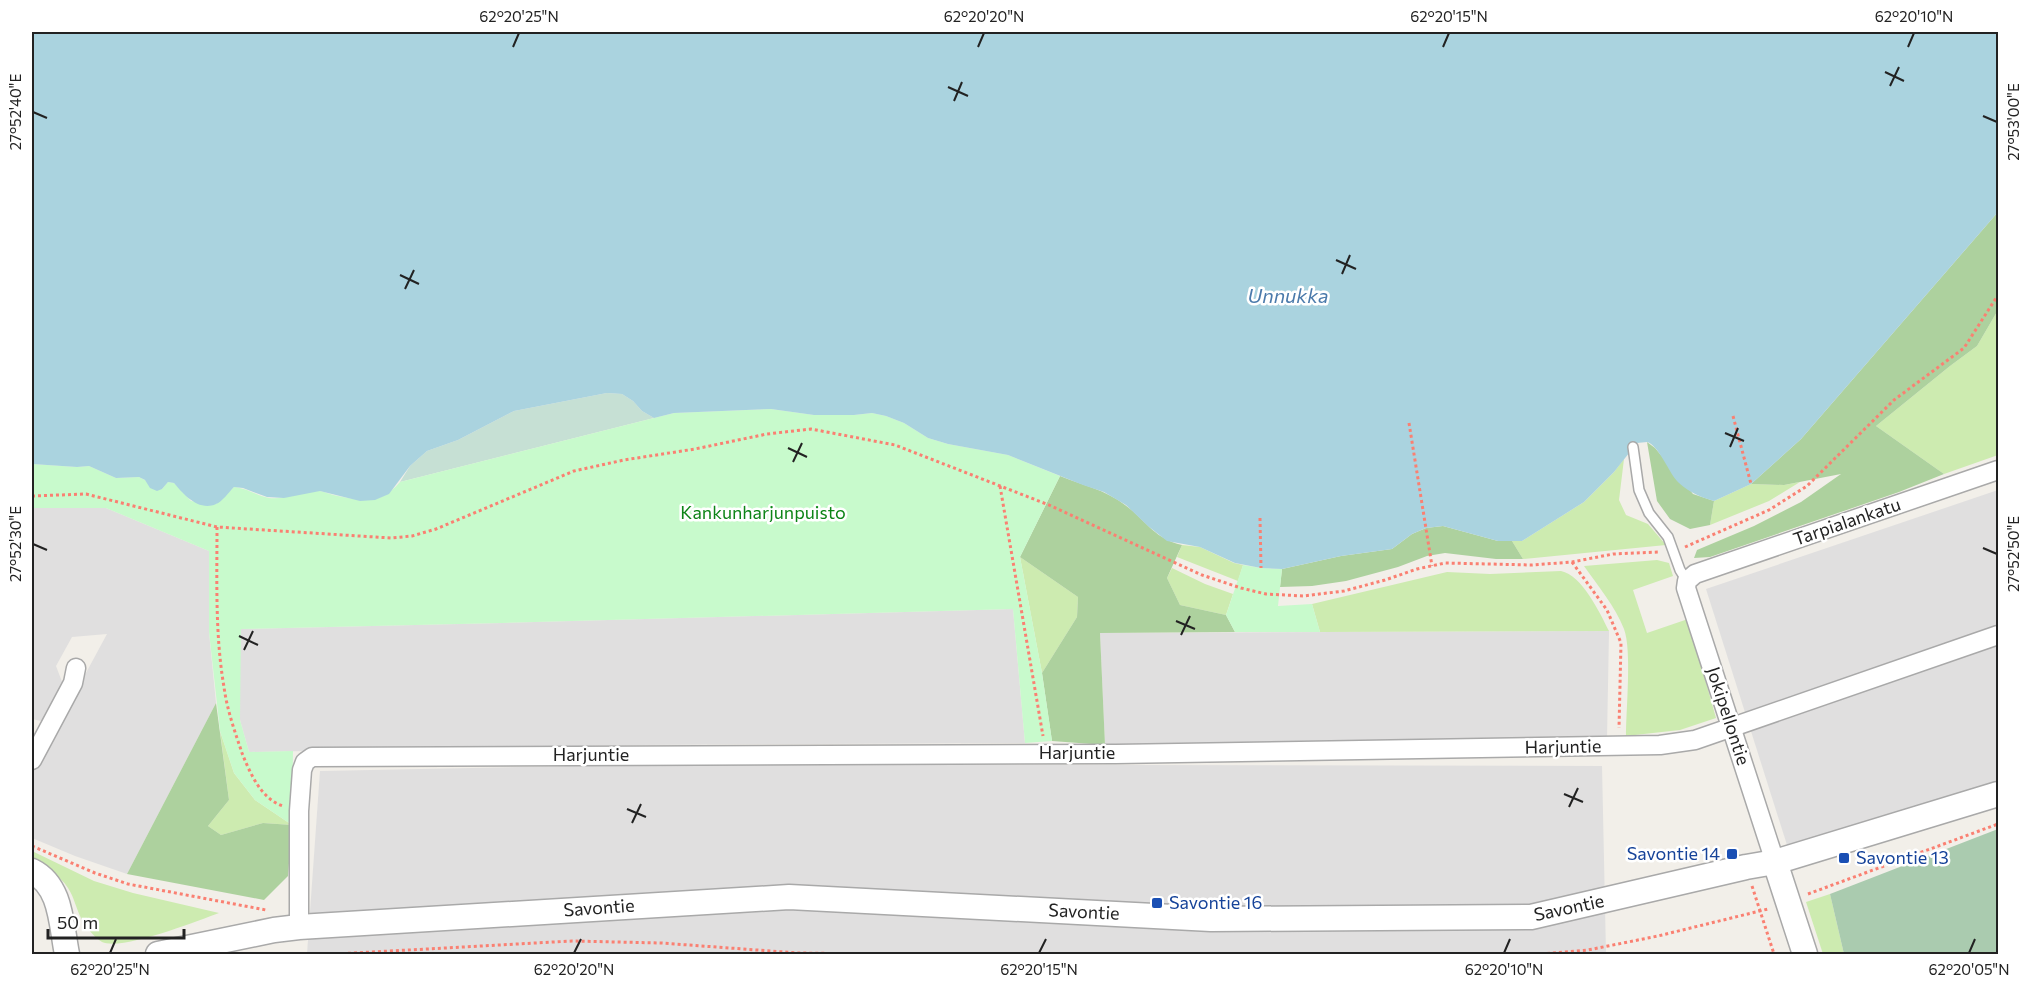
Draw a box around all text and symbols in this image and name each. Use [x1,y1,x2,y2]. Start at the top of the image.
text: 62°20'25"N [479,7,559,25]
text: 62°20'20"N [944,7,1024,25]
text: 62°20'15"N [1410,7,1488,25]
text: 62°20'10"N [1875,7,1953,25]
text: 27°52'40"E [6,74,24,150]
text: 27°53'00"E [2004,83,2022,161]
water label: Unnukka [1248,283,1328,307]
street label: Tarpialankatu [1790,492,1903,550]
park label: Kankunharjunpuisto [680,501,846,523]
text: 27°52'30"E [6,506,24,582]
text: 27°52'50"E [2004,516,2022,592]
street label: Jokipellontie [1703,664,1755,768]
street label: Harjuntie [1525,734,1601,758]
street label: Harjuntie [1039,741,1115,763]
street label: Harjuntie [553,743,629,765]
place label: Savontie 14 [1627,842,1720,864]
place label: Savontie 13 [1856,846,1949,868]
marker: Savontie 14 [1725,847,1739,861]
marker: Savontie 13 [1837,851,1851,865]
street label: Savontie [1532,889,1606,925]
place label: Savontie 16 [1169,891,1262,913]
street label: Savontie [563,894,635,920]
marker: Savontie 16 [1150,896,1164,910]
street label: Savontie [1048,898,1120,924]
scale bar [48,902,184,940]
text: 50 m [57,911,98,933]
text: 62°20'25"N [70,960,150,978]
text: 62°20'20"N [534,960,614,978]
text: 62°20'15"N [1000,960,1078,978]
text: 62°20'10"N [1465,960,1543,978]
text: 62°20'05"N [1929,960,2009,978]

